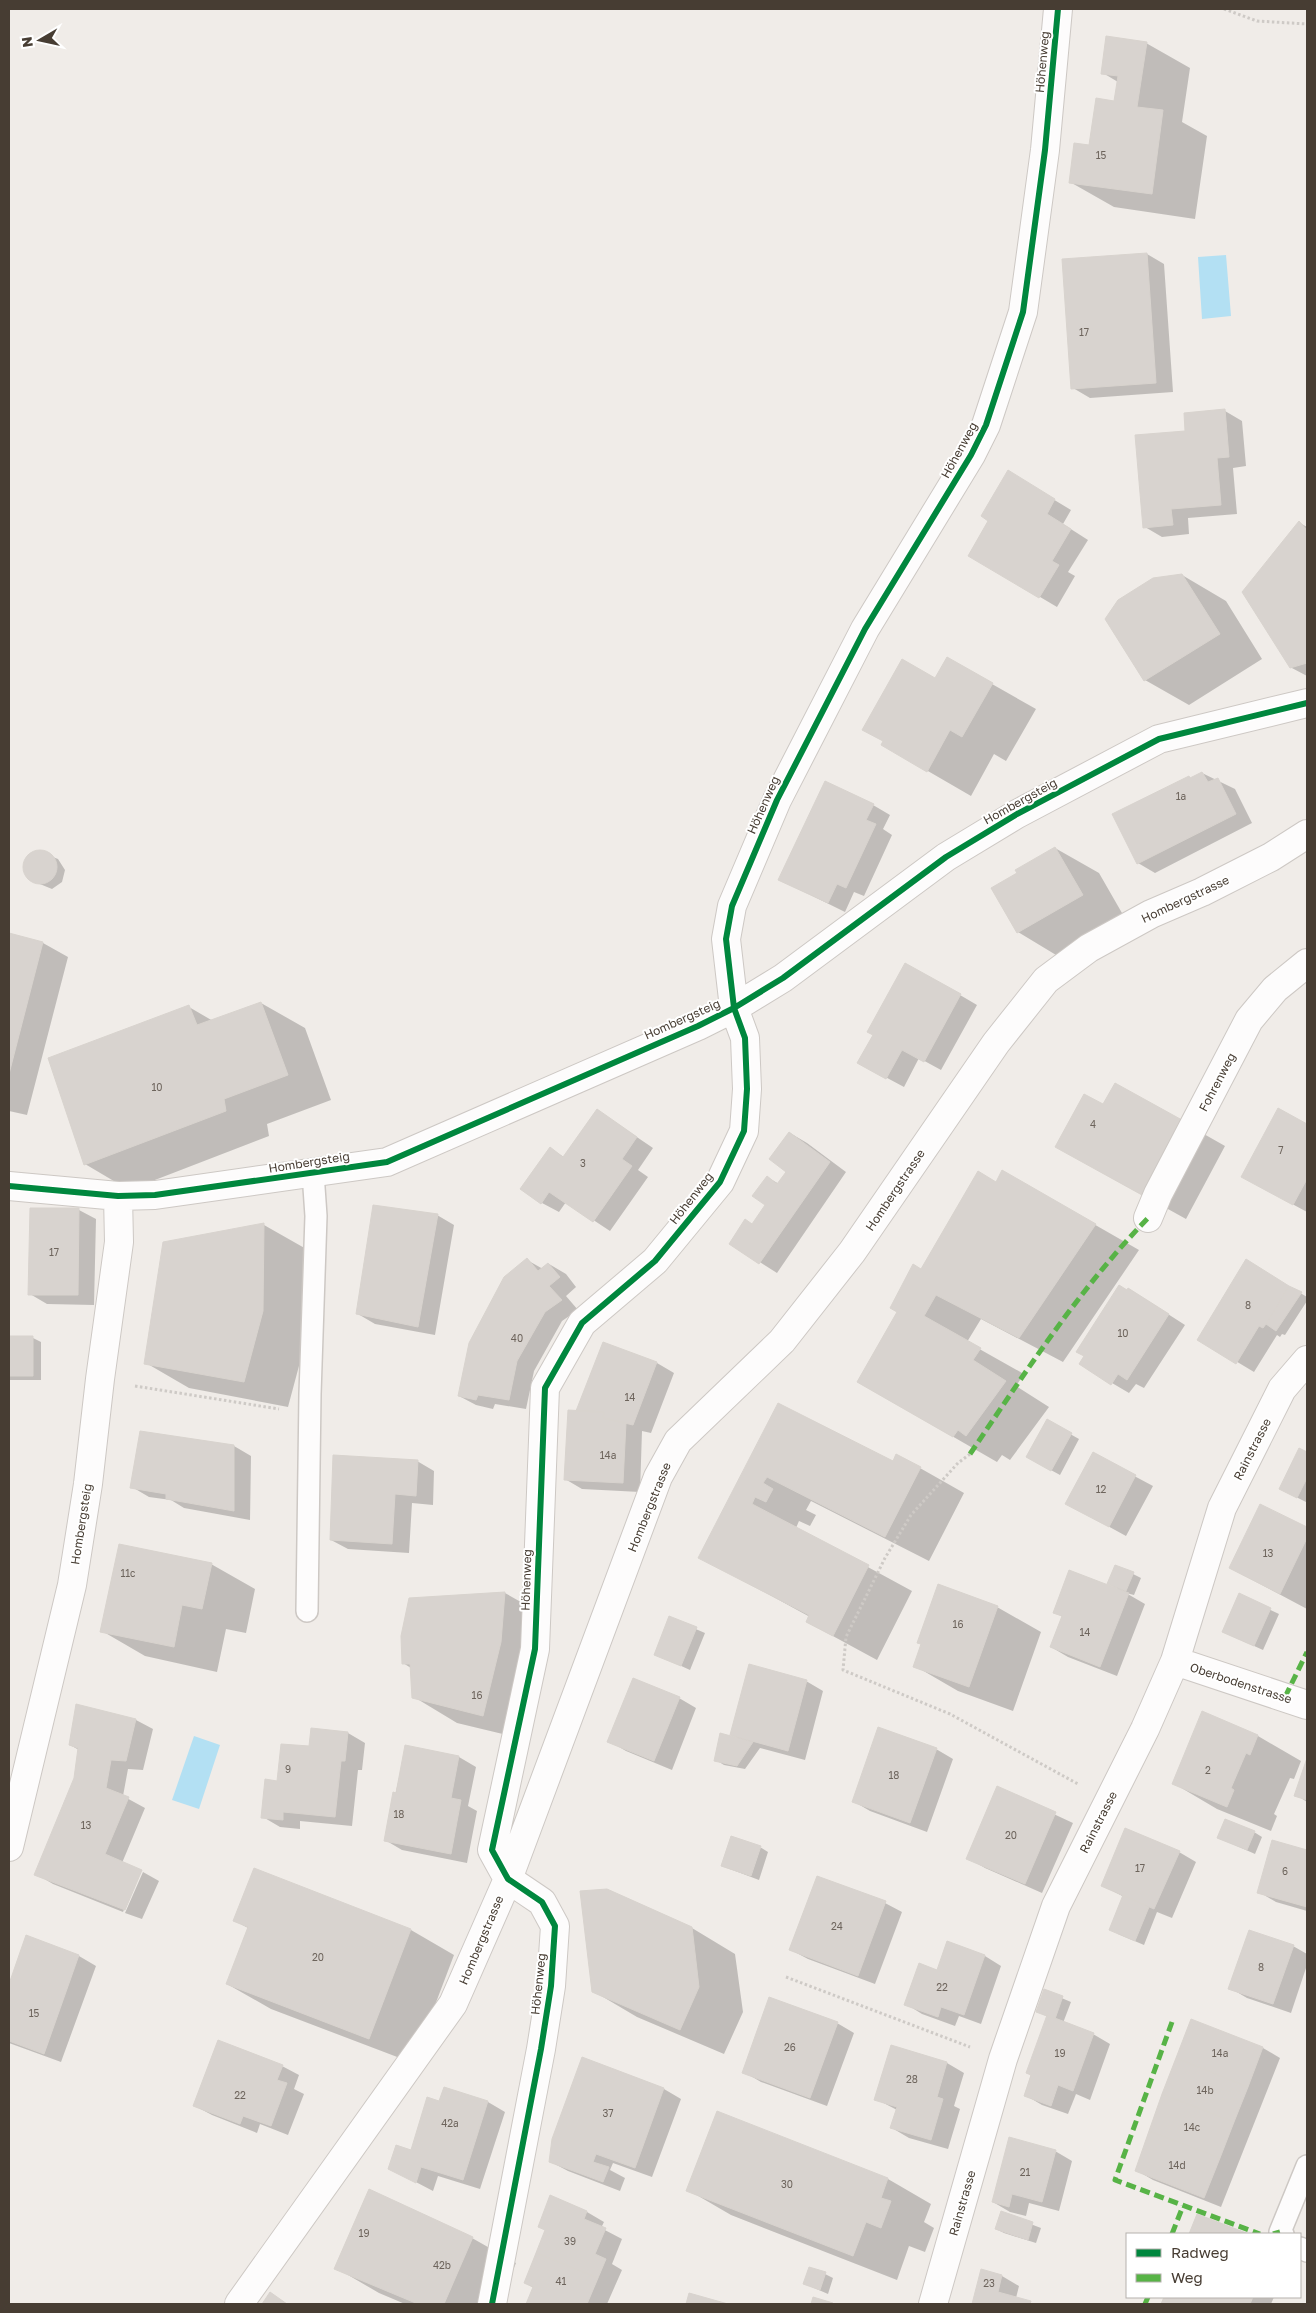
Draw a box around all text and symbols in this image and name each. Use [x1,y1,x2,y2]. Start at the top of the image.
north arrow [15,15,65,65]
street label: Höhenweg [1032,31,1052,93]
text: N [17,36,36,49]
house number: 15 [1096,149,1107,161]
house number: 17 [1079,326,1089,338]
street label: Höhenweg [937,419,981,481]
street label: Höhenweg [744,774,782,836]
street label: Hombergsteig [981,775,1059,827]
house number: 1a [1176,790,1186,802]
street label: Hombergstrasse [1139,872,1231,926]
street label: Hombergsteig [642,995,722,1043]
street label: Fohrenweg [1195,1050,1239,1114]
house number: 10 [151,1081,163,1093]
house number: 4 [1090,1118,1096,1130]
house number: 7 [1278,1144,1284,1156]
street label: Hombergstrasse [862,1146,928,1234]
street label: Hombergsteig [267,1148,351,1176]
house number: 3 [580,1157,586,1169]
street label: Höhenweg [666,1169,716,1227]
house number: 17 [49,1246,59,1258]
house number: 8 [1245,1299,1251,1311]
house number: 10 [1117,1327,1129,1339]
house number: 40 [511,1332,523,1344]
house number: 14 [625,1391,635,1403]
street label: Rainstrasse [1230,1415,1274,1483]
house number: 14a [600,1449,616,1461]
street label: Hombergstrasse [624,1460,674,1554]
street label: Hombergsteig [67,1482,95,1566]
house number: 12 [1096,1483,1107,1495]
house number: 13 [1263,1547,1273,1559]
street label: Höhenweg [517,1549,535,1611]
house number: 11c [120,1567,136,1579]
house number: 16 [953,1618,963,1630]
house number: 14 [1080,1626,1090,1638]
street label: Oberbodenstrasse [1188,1659,1294,1707]
house number: 16 [472,1689,482,1701]
house number: 9 [285,1763,291,1775]
house number: 2 [1205,1764,1211,1776]
house number: 18 [889,1769,899,1781]
street label: Rainstrasse [1076,1788,1120,1856]
house number: 18 [394,1808,404,1820]
house number: 13 [81,1819,91,1831]
house number: 20 [1005,1829,1017,1841]
house number: 17 [1135,1862,1145,1874]
house number: 6 [1282,1865,1288,1877]
street label: Hombergstrasse [455,1893,507,1987]
house number: 24 [831,1920,843,1932]
house number: 20 [312,1951,324,1963]
street label: Höhenweg [527,1952,549,2016]
house number: 8 [1258,1961,1264,1973]
house number: 22 [936,1981,948,1993]
house number: 15 [29,2007,40,2019]
house number: 26 [784,2041,796,2053]
house number: 19 [1055,2047,1065,2059]
house number: 14a [1212,2047,1228,2059]
house number: 28 [906,2073,918,2085]
house number: 14b [1196,2084,1214,2096]
house number: 22 [234,2089,246,2101]
house number: 37 [602,2107,614,2119]
house number: 42a [441,2117,459,2129]
house number: 14c [1184,2121,1201,2133]
house number: 14d [1168,2159,1186,2171]
house number: 21 [1020,2166,1030,2178]
street label: Rainstrasse [945,2168,979,2238]
house number: 30 [781,2178,793,2190]
house number: 19 [359,2227,369,2239]
legend [1126,2233,1301,2298]
house number: 39 [564,2235,576,2247]
text: Radweg [1171,2243,1229,2261]
house number: 42b [433,2259,451,2271]
text: Weg [1171,2268,1203,2286]
house number: 41 [556,2275,567,2287]
house number: 23 [983,2277,995,2289]

